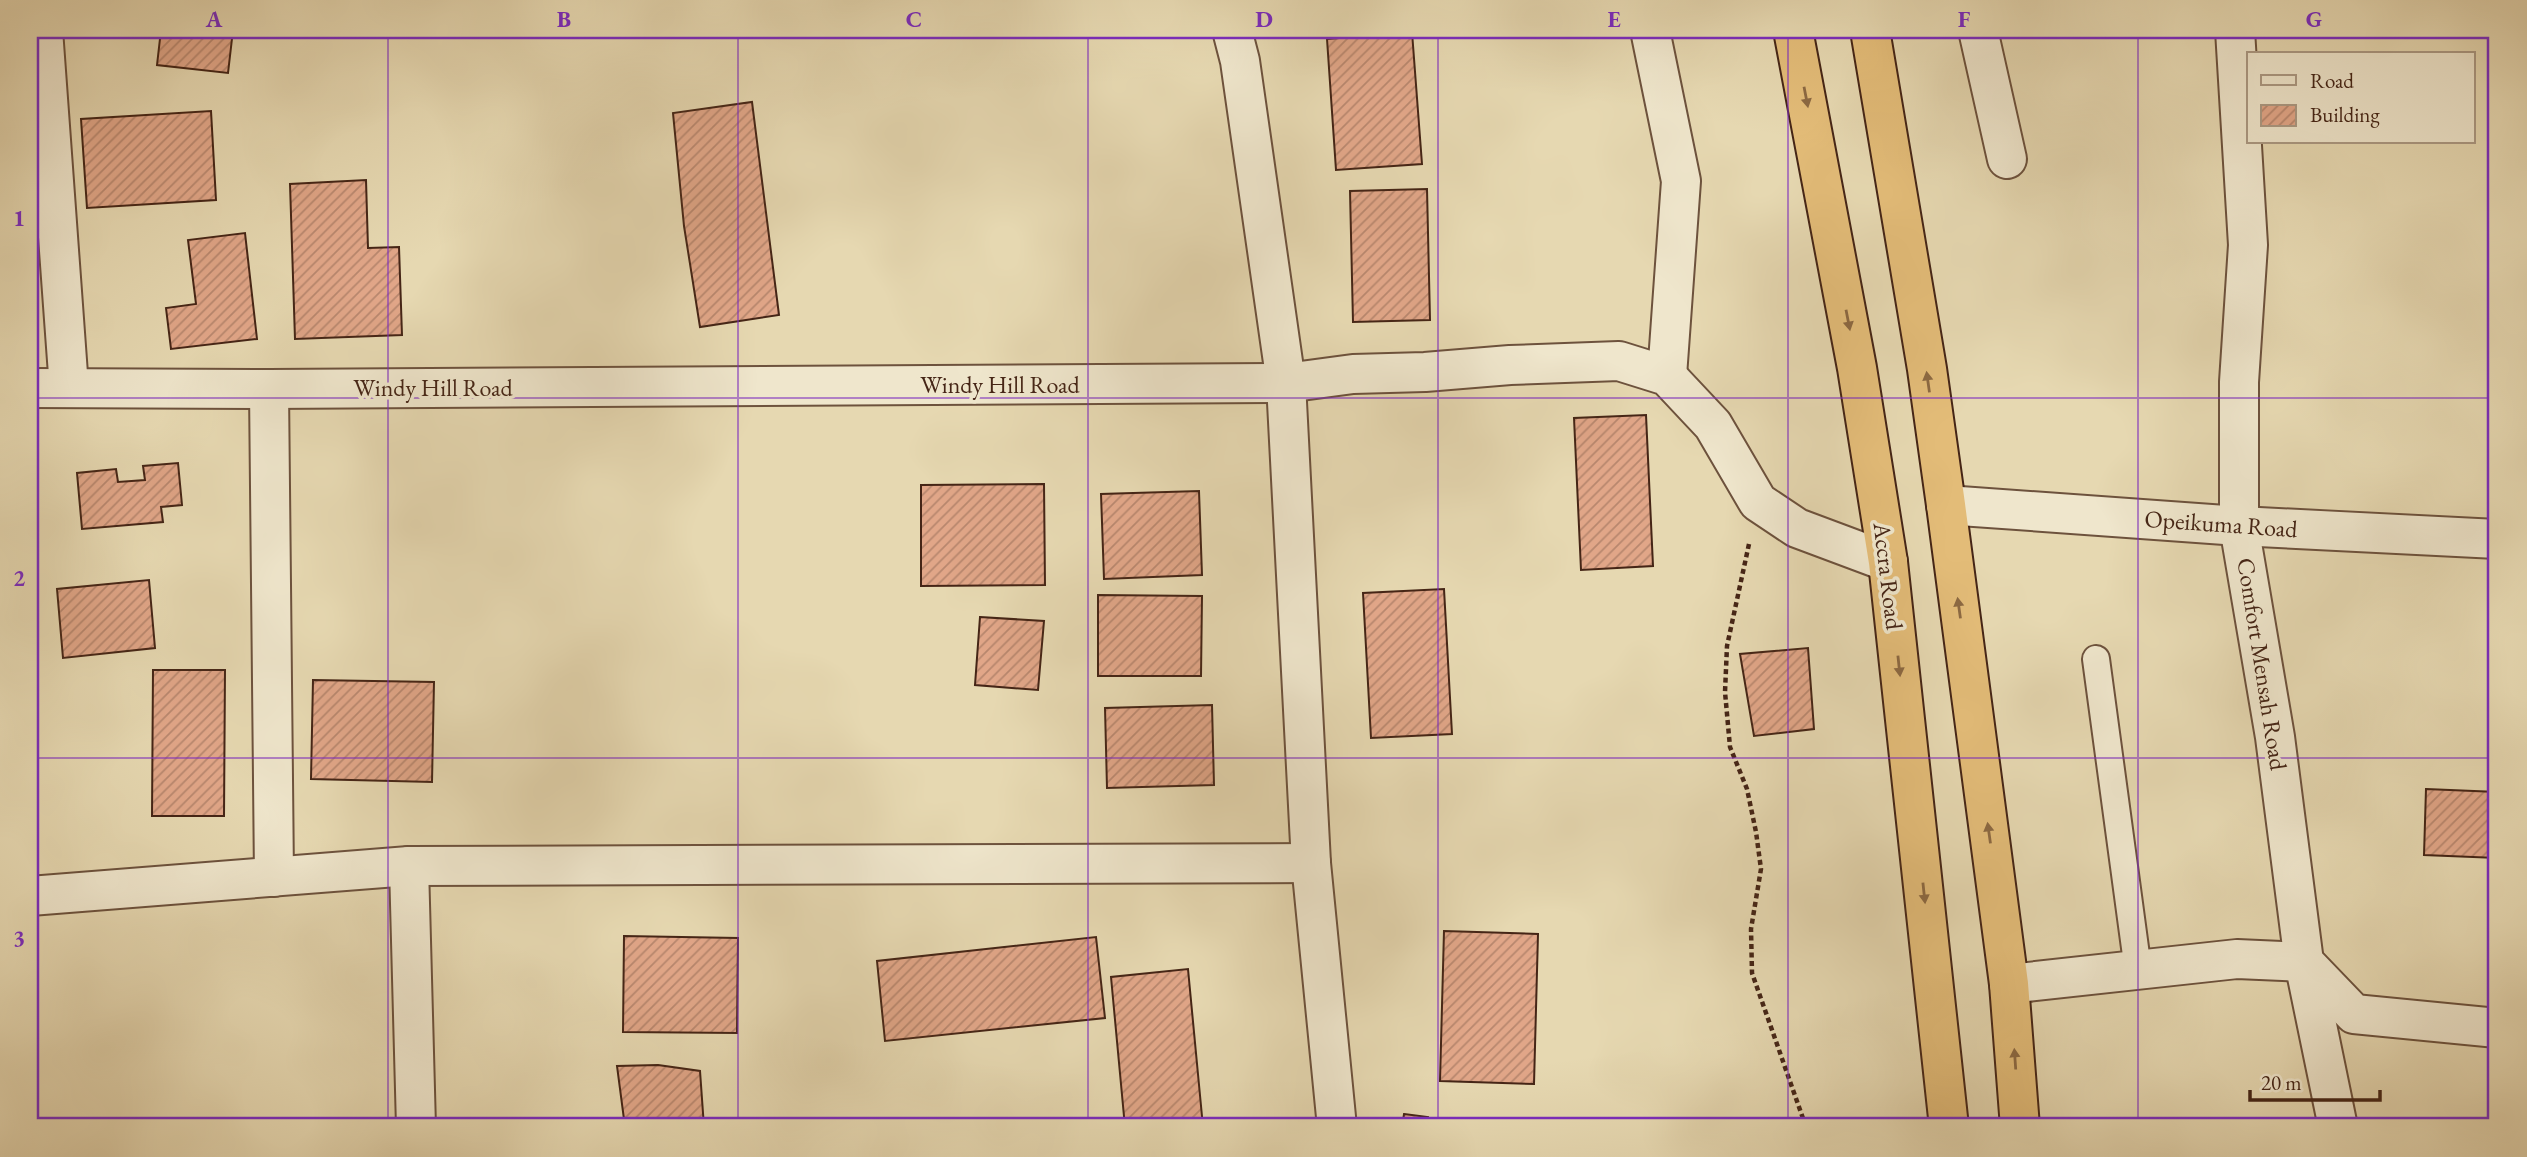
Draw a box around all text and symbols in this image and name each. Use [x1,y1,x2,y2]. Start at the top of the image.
text: A [205,4,223,34]
text: B [557,4,571,34]
text: C [906,4,922,34]
text: D [1255,4,1273,34]
text: E [1607,4,1621,34]
text: F [1958,4,1971,34]
text: G [2306,4,2322,34]
legend [2247,52,2474,144]
text: Road [2310,67,2354,94]
one-way arrow [1801,86,1812,108]
text: Building [2310,101,2380,128]
text: 1 [13,203,25,233]
one-way arrow [1843,309,1854,331]
street label: Windy Hill Road [920,369,1081,400]
one-way arrow [1923,371,1934,393]
street label: Windy Hill Road [353,372,514,403]
street label: Opeikuma Road [2144,503,2299,544]
street label: Accra Road [1866,519,1911,632]
street label: Comfort Mensah Road [2230,555,2295,773]
text: 2 [13,563,25,593]
one-way arrow [1954,597,1965,619]
one-way arrow [1894,656,1905,678]
one-way arrow [1983,822,1994,844]
one-way arrow [1919,882,1930,904]
text: 3 [13,923,25,953]
one-way arrow [2009,1048,2020,1070]
scale bar [2250,1059,2380,1103]
text: 20 m [2261,1069,2302,1096]

